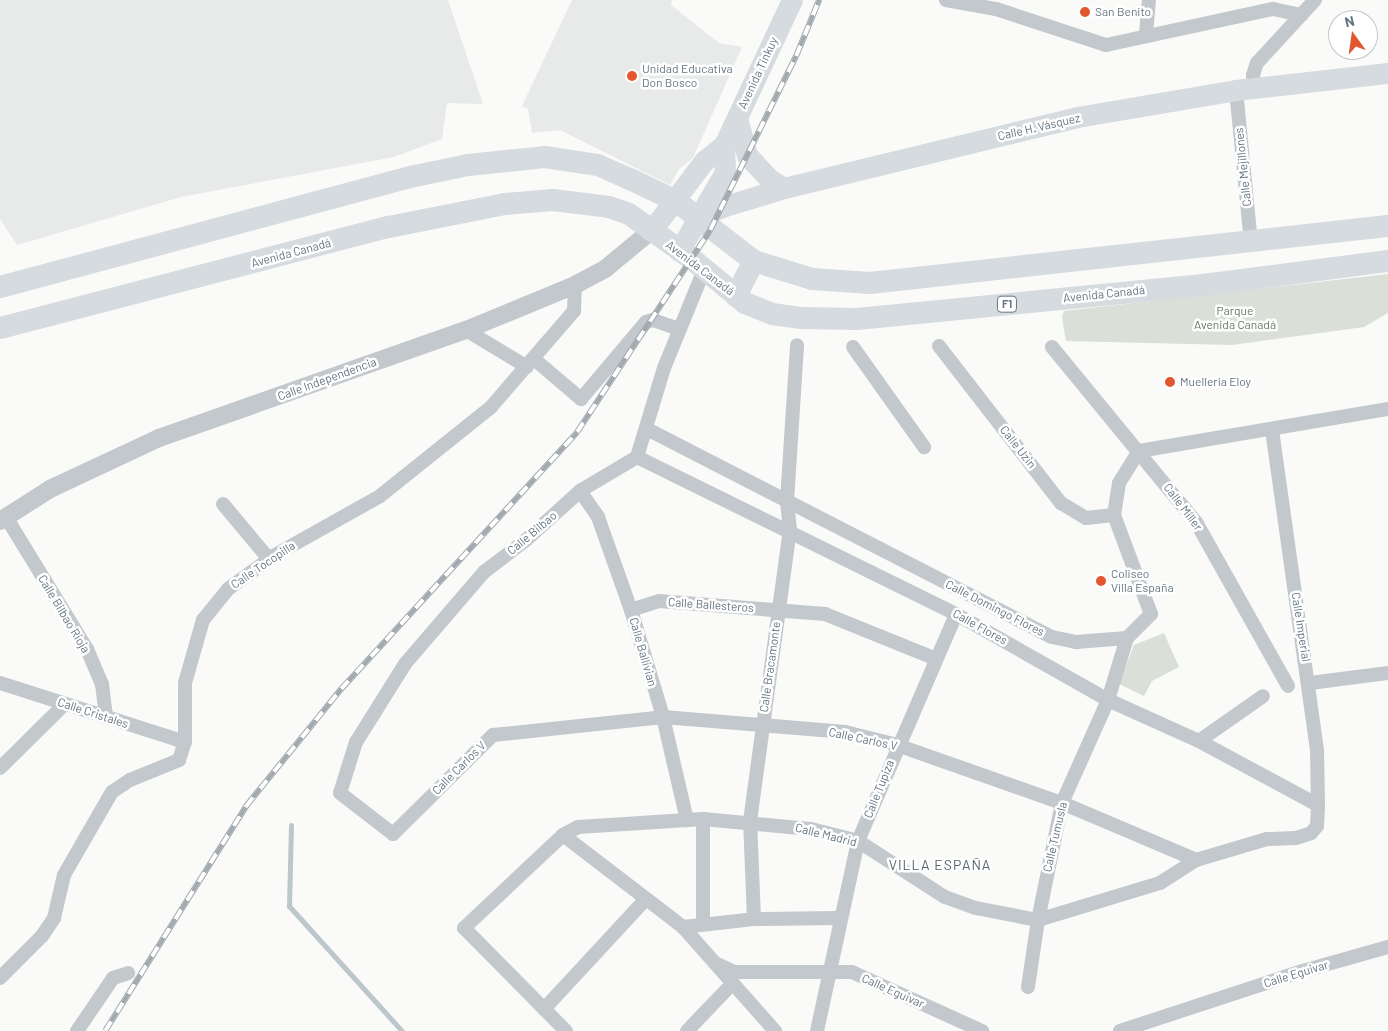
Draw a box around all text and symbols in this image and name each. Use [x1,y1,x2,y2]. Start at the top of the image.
place label: San Benito [1095,5,1151,19]
marker: San Benito [1079,6,1091,18]
north arrow [1328,10,1378,60]
text: N [1343,12,1356,30]
street label: Avenida Tinkuy [735,35,781,111]
place label: Unidad Educativa Don Bosco [642,62,733,90]
marker: Unidad Educativa Don Bosco [626,70,638,82]
street label: Calle H. Vásquez [996,110,1082,144]
street label: Calle Mejillones [1232,127,1254,207]
street label: Avenida Canadá [250,235,332,271]
street label: Avenida Canadá [663,238,737,298]
street label: Avenida Canadá [1062,283,1146,305]
road number: F1 [996,296,1018,312]
park label: Parque Avenida Canadá [1194,304,1276,332]
street label: Calle Independencia [276,354,378,404]
place label: Muelleria Eloy [1180,375,1251,389]
marker: Muelleria Eloy [1164,376,1176,388]
street label: Calle Uzin [997,423,1039,471]
street label: Calle Miller [1161,480,1205,534]
street label: Calle Bilbao [504,508,560,558]
street label: Calle Tocopilla [228,538,298,592]
place label: Coliseo Villa España [1111,567,1174,595]
street label: Calle Bilbao Rioja [35,572,93,656]
marker: Coliseo Villa España [1095,575,1107,587]
street label: Calle Domingo Flores [943,577,1047,639]
street label: Calle Imperial [1288,591,1314,663]
street label: Calle Ballesteros [668,595,754,615]
street label: Calle Flores [950,606,1010,648]
street label: Calle Ballivian [626,616,660,688]
street label: Calle Bracamonte [757,621,783,713]
street label: Calle Cristales [56,695,130,731]
street label: Calle Carlos V [827,725,899,753]
street label: Calle Carlos V [429,738,489,798]
street label: Calle Tupiza [861,758,897,820]
street label: Calle Tumusla [1040,801,1070,873]
street label: Calle Madrid [794,820,858,850]
district label: VILLA ESPAÑA [887,857,993,873]
street label: Calle Eguivar [1262,957,1330,991]
street label: Calle Eguivar [860,971,926,1011]

